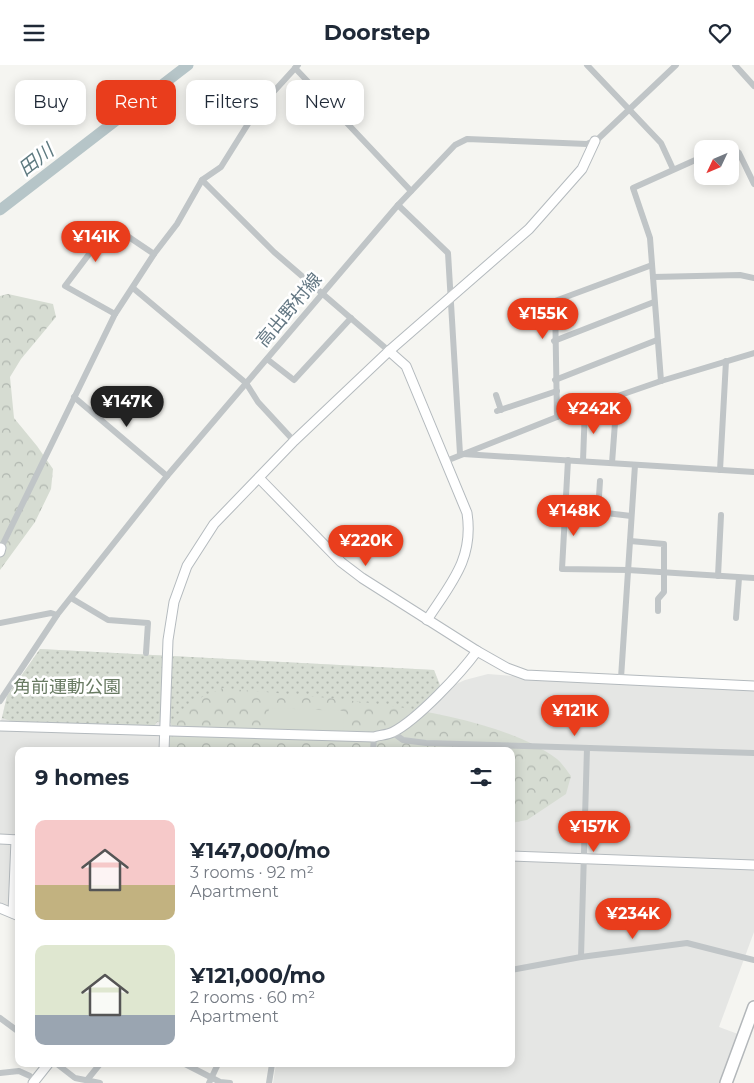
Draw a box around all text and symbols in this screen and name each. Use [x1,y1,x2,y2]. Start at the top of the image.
icon: menu [20,19,48,47]
text: Doorstep [324,19,430,46]
icon: heart [706,19,734,47]
chip: Buy [15,80,86,125]
chip: Rent [96,80,176,125]
chip: Filters [186,80,276,125]
chip: New [286,80,364,125]
water label: 田川 [14,138,60,181]
north arrow [694,140,739,185]
map controls [694,140,739,185]
pin: ¥141K [61,221,131,263]
text: ¥141K [72,227,120,246]
street label: 高出野村線 [252,268,326,352]
pin: ¥155K [508,297,578,340]
text: ¥155K [518,304,568,323]
pin: ¥147K [92,385,162,428]
text: ¥147K [102,392,152,411]
pin: ¥242K [559,393,629,435]
text: ¥242K [567,399,621,418]
pin: ¥148K [539,495,609,537]
text: ¥148K [548,501,600,520]
pin: ¥220K [331,525,401,567]
text: ¥220K [339,531,393,550]
park label: 角前運動公園 [13,676,121,698]
pin: ¥121K [540,695,610,737]
text: ¥121K [552,701,598,720]
icon: filters [467,763,495,791]
text: 9 homes [35,765,129,790]
pin: ¥157K [559,811,629,853]
text: ¥157K [569,817,619,836]
text: ¥147,000/mo [190,838,330,863]
icon: home [75,840,135,900]
text: 3 rooms · 92 m² [190,863,314,882]
text: Apartment [190,882,279,901]
pin: ¥234K [598,897,668,940]
text: ¥234K [606,904,660,923]
text: ¥121,000/mo [190,963,325,988]
icon: home [75,965,135,1025]
text: 2 rooms · 60 m² [190,988,315,1007]
text: Apartment [190,1007,279,1026]

